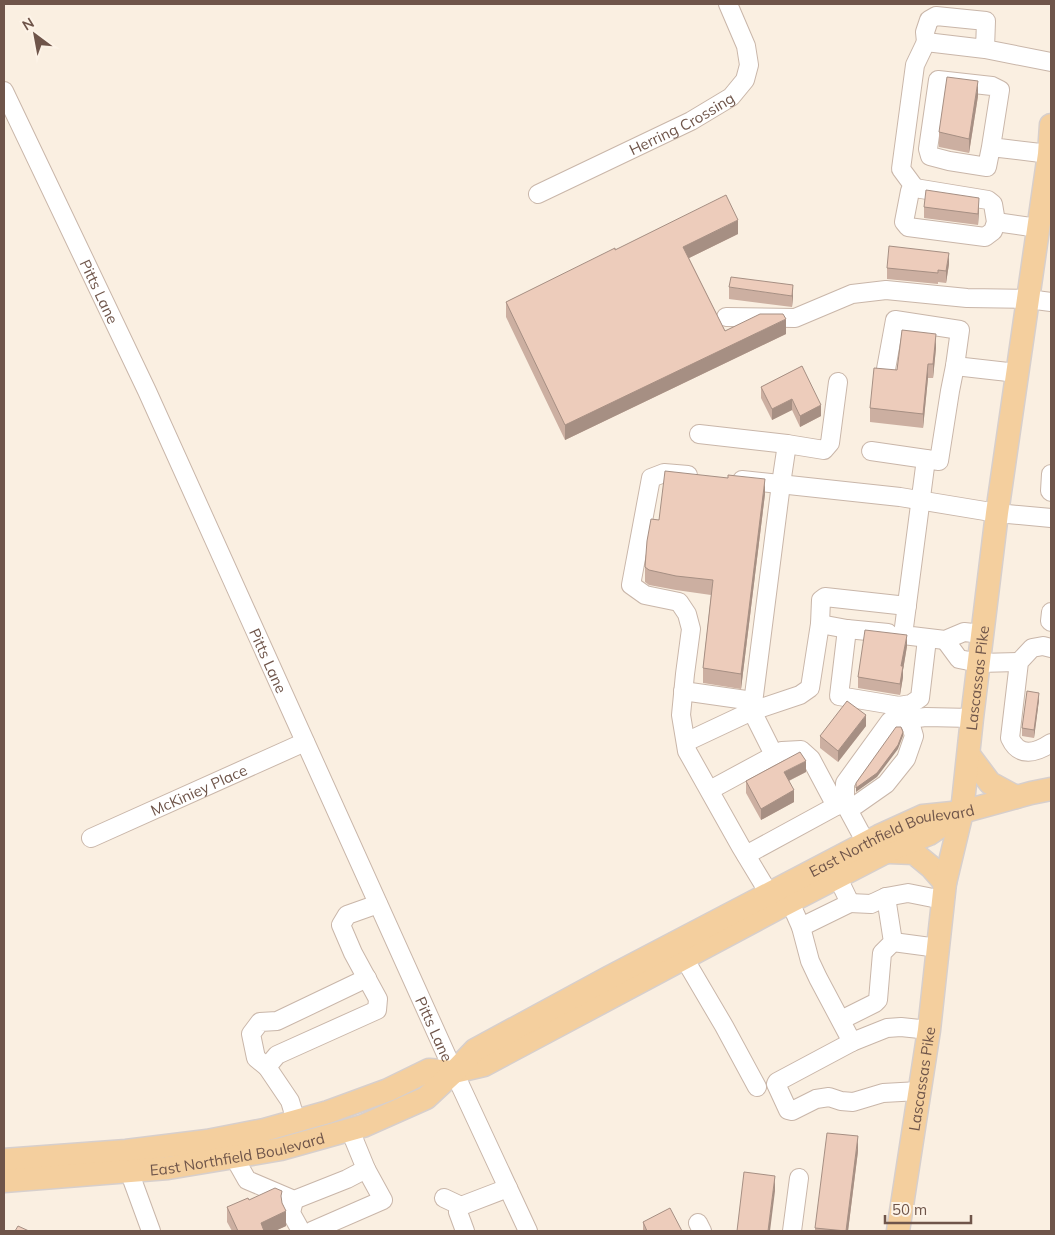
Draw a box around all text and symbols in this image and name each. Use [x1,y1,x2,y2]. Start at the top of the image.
north arrow [10,10,60,60]
text: N [19,14,37,34]
street label: Herring Crossing [626,88,738,159]
street label: Pitts Lane [76,256,123,327]
street label: Pitts Lane [246,625,291,696]
street label: Lascassas Pike [961,625,993,731]
street label: McKiniey Place [148,760,250,820]
street label: East Northfield Boulevard [806,800,976,881]
street label: Pitts Lane [412,993,457,1064]
street label: Lascassas Pike [904,1025,939,1132]
street label: East Northfield Boulevard [149,1128,327,1179]
scale bar [885,1192,971,1224]
text: 50 m [892,1200,927,1219]

